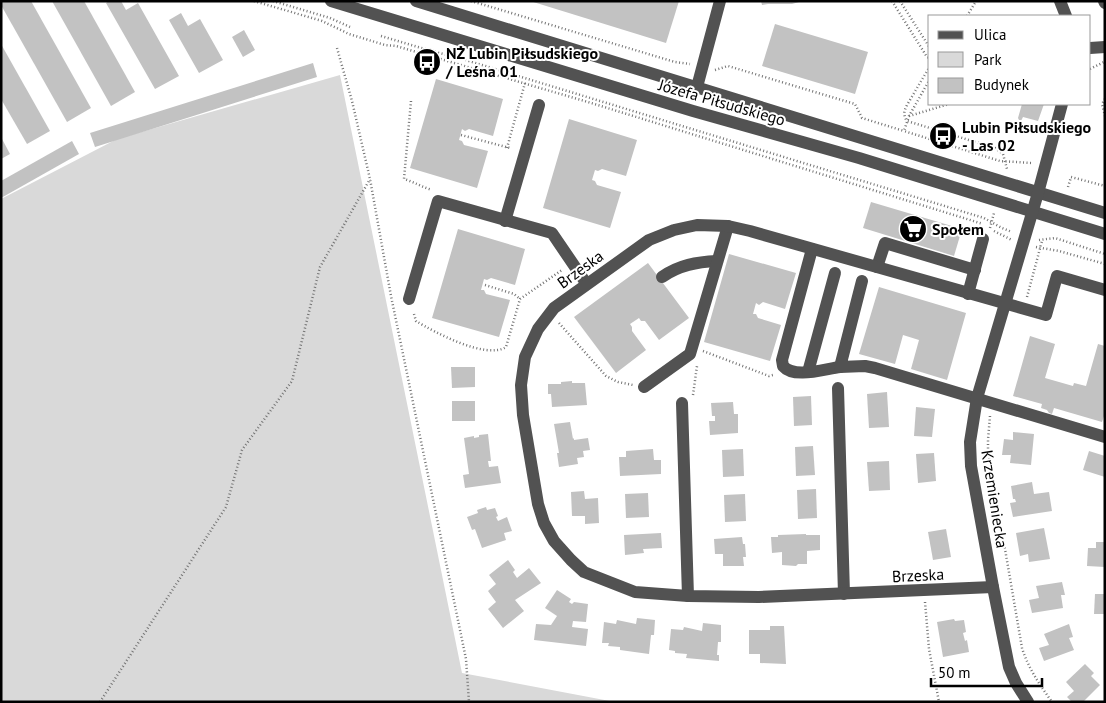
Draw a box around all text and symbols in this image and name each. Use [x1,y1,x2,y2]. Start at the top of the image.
legend [928,15,1091,105]
text: Ulica [974,25,1006,44]
place label: NŻ Lubin Piłsudskiego / Leśna 01 [445,43,598,81]
bus stop icon: NŻ Lubin Piłsudskiego / Leśna 01 [412,47,442,77]
text: Park [974,50,1002,69]
street label: Józefa Piłsudskiego [655,74,788,130]
text: Budynek [974,75,1030,94]
place label: Lubin Piłsudskiego - Las 02 [962,117,1092,155]
bus stop icon: Lubin Piłsudskiego - Las 02 [928,121,958,151]
supermarket icon: Społem [898,214,928,244]
place label: Społem [932,219,984,239]
street label: Brzeska [553,246,607,292]
street label: Krzemieniecka [977,449,1013,549]
street label: Brzeska [891,564,945,586]
scale bar [931,656,1042,688]
text: 50 m [938,663,971,682]

